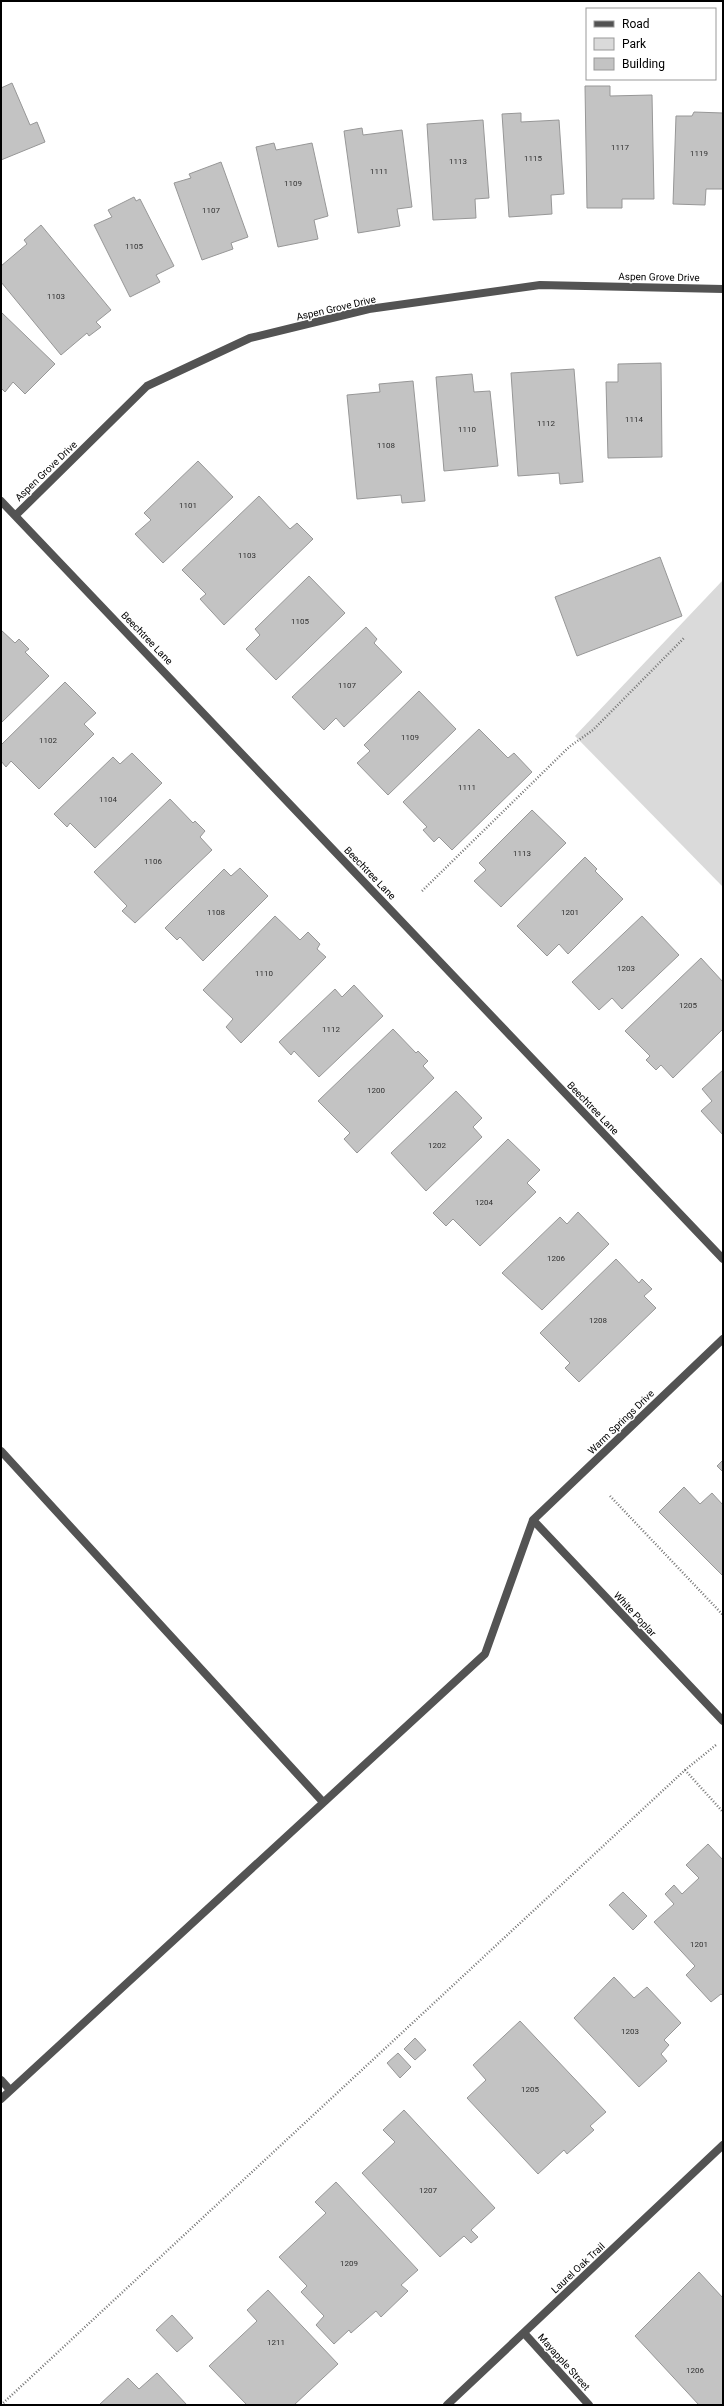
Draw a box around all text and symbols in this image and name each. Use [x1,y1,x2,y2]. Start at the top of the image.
legend [586,8,716,80]
text: Road [622,17,650,31]
text: Park [622,37,647,51]
text: Building [622,57,665,71]
house number: 1117 [611,143,629,152]
house number: 1119 [690,149,708,158]
house number: 1115 [524,154,542,163]
house number: 1113 [449,157,467,166]
house number: 1111 [370,167,388,176]
house number: 1109 [284,179,302,188]
house number: 1107 [202,206,220,215]
house number: 1105 [125,242,143,251]
street label: Aspen Grove Drive [618,271,700,283]
house number: 1103 [47,292,65,301]
street label: Aspen Grove Drive [295,293,377,323]
house number: 1114 [625,415,643,424]
house number: 1112 [537,419,555,428]
house number: 1110 [458,425,476,434]
street label: Aspen Grove Drive [13,439,79,503]
house number: 1108 [377,441,395,450]
house number: 1101 [179,501,197,510]
house number: 1103 [238,551,256,560]
street label: Beechtree Lane [119,609,175,667]
house number: 1105 [291,617,309,626]
house number: 1107 [338,681,356,690]
house number: 1109 [401,733,419,742]
house number: 1102 [39,736,57,745]
house number: 1111 [458,783,476,792]
house number: 1104 [99,795,117,804]
street label: Beechtree Lane [342,844,398,902]
house number: 1113 [513,849,531,858]
house number: 1106 [144,857,162,866]
house number: 1108 [207,908,225,917]
house number: 1201 [561,908,579,917]
house number: 1203 [617,964,635,973]
house number: 1110 [255,969,273,978]
house number: 1205 [679,1001,697,1010]
house number: 1112 [322,1025,340,1034]
street label: Beechtree Lane [565,1079,621,1137]
house number: 1200 [367,1086,385,1095]
house number: 1202 [428,1141,446,1150]
house number: 1204 [475,1198,493,1207]
house number: 1206 [547,1254,565,1263]
house number: 1208 [589,1316,607,1325]
street label: Warm Springs Drive [586,1388,656,1456]
street label: White Poplar [612,1590,659,1639]
house number: 1201 [690,1940,708,1949]
house number: 1203 [621,2027,639,2036]
house number: 1205 [521,2085,539,2094]
house number: 1207 [419,2186,437,2195]
street label: Laurel Oak Trail [549,2241,607,2295]
house number: 1209 [340,2259,358,2268]
street label: Mayapple Street [536,2332,592,2392]
house number: 1211 [267,2338,285,2347]
house number: 1206 [686,2366,704,2375]

